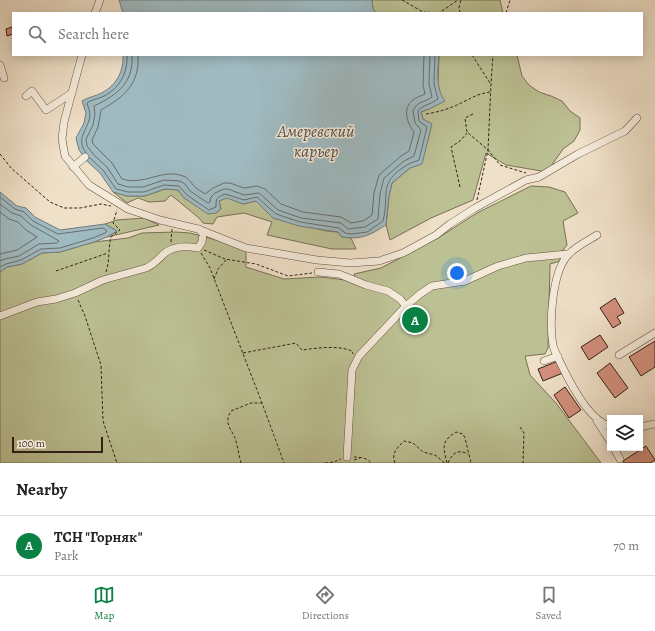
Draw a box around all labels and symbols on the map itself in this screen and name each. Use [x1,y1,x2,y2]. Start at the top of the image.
water label: Амеревский карьер [277,120,354,163]
your location [447,263,467,283]
pin: A [402,305,428,335]
scale bar [12,435,103,454]

